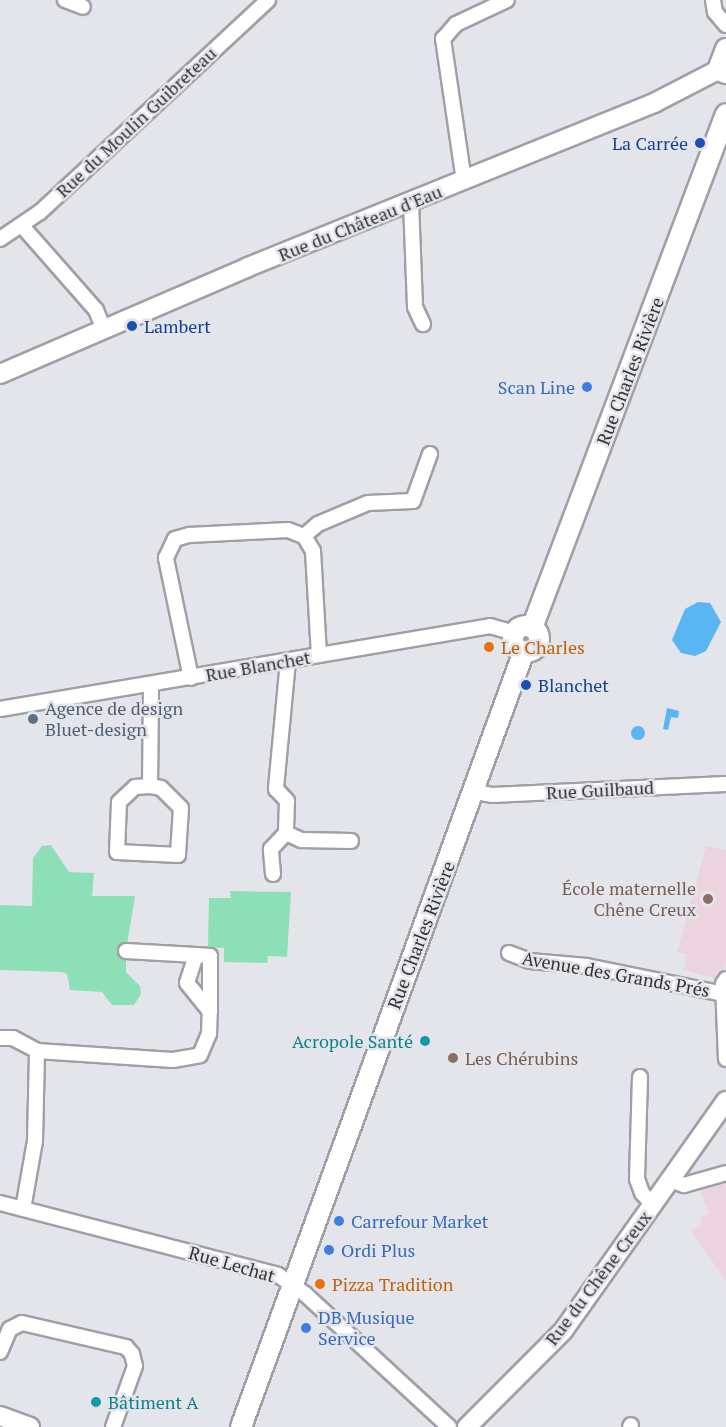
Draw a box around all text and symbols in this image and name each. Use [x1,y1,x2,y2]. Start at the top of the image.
street label: Rue du Moulin Guibreteau [52,42,220,202]
place label: La Carrée [612,132,688,154]
marker: La Carrée [693,136,707,150]
street label: Rue du Château d'Eau [275,180,445,266]
street label: Rue Charles Rivière [592,294,668,448]
place label: Lambert [144,315,211,337]
marker: Lambert [125,319,139,333]
place label: Scan Line [498,376,575,398]
marker: Scan Line [580,380,594,394]
place label: Le Charles [501,636,585,658]
marker: Le Charles [482,640,496,654]
street label: Rue Blanchet [204,646,312,686]
place label: Blanchet [538,674,609,696]
marker: Blanchet [519,678,533,692]
place label: Agence de design Bluet-design [45,698,183,740]
marker: Agence de design Bluet-design [26,712,40,726]
street label: Rue Guilbaud [546,776,654,804]
street label: Rue Charles Rivière [383,858,459,1012]
place label: École maternelle Chêne Creux [562,878,696,920]
marker: École maternelle Chêne Creux [701,892,715,906]
street label: Avenue des Grands Prés [520,947,712,1001]
place label: Acropole Santé [292,1030,413,1052]
marker: Acropole Santé [418,1034,432,1048]
place label: Les Chérubins [465,1047,578,1069]
marker: Les Chérubins [446,1051,460,1065]
street label: Rue du Chêne Creux [540,1207,656,1349]
place label: Carrefour Market [351,1210,488,1232]
marker: Carrefour Market [332,1214,346,1228]
place label: Ordi Plus [341,1239,415,1261]
street label: Rue Lechat [186,1241,278,1287]
marker: Ordi Plus [322,1243,336,1257]
place label: Pizza Tradition [332,1273,454,1295]
marker: Pizza Tradition [313,1277,327,1291]
place label: DB Musique Service [318,1307,415,1350]
marker: DB Musique Service [299,1321,313,1335]
place label: Bâtiment A [108,1391,199,1413]
marker: Bâtiment A [89,1395,103,1409]

